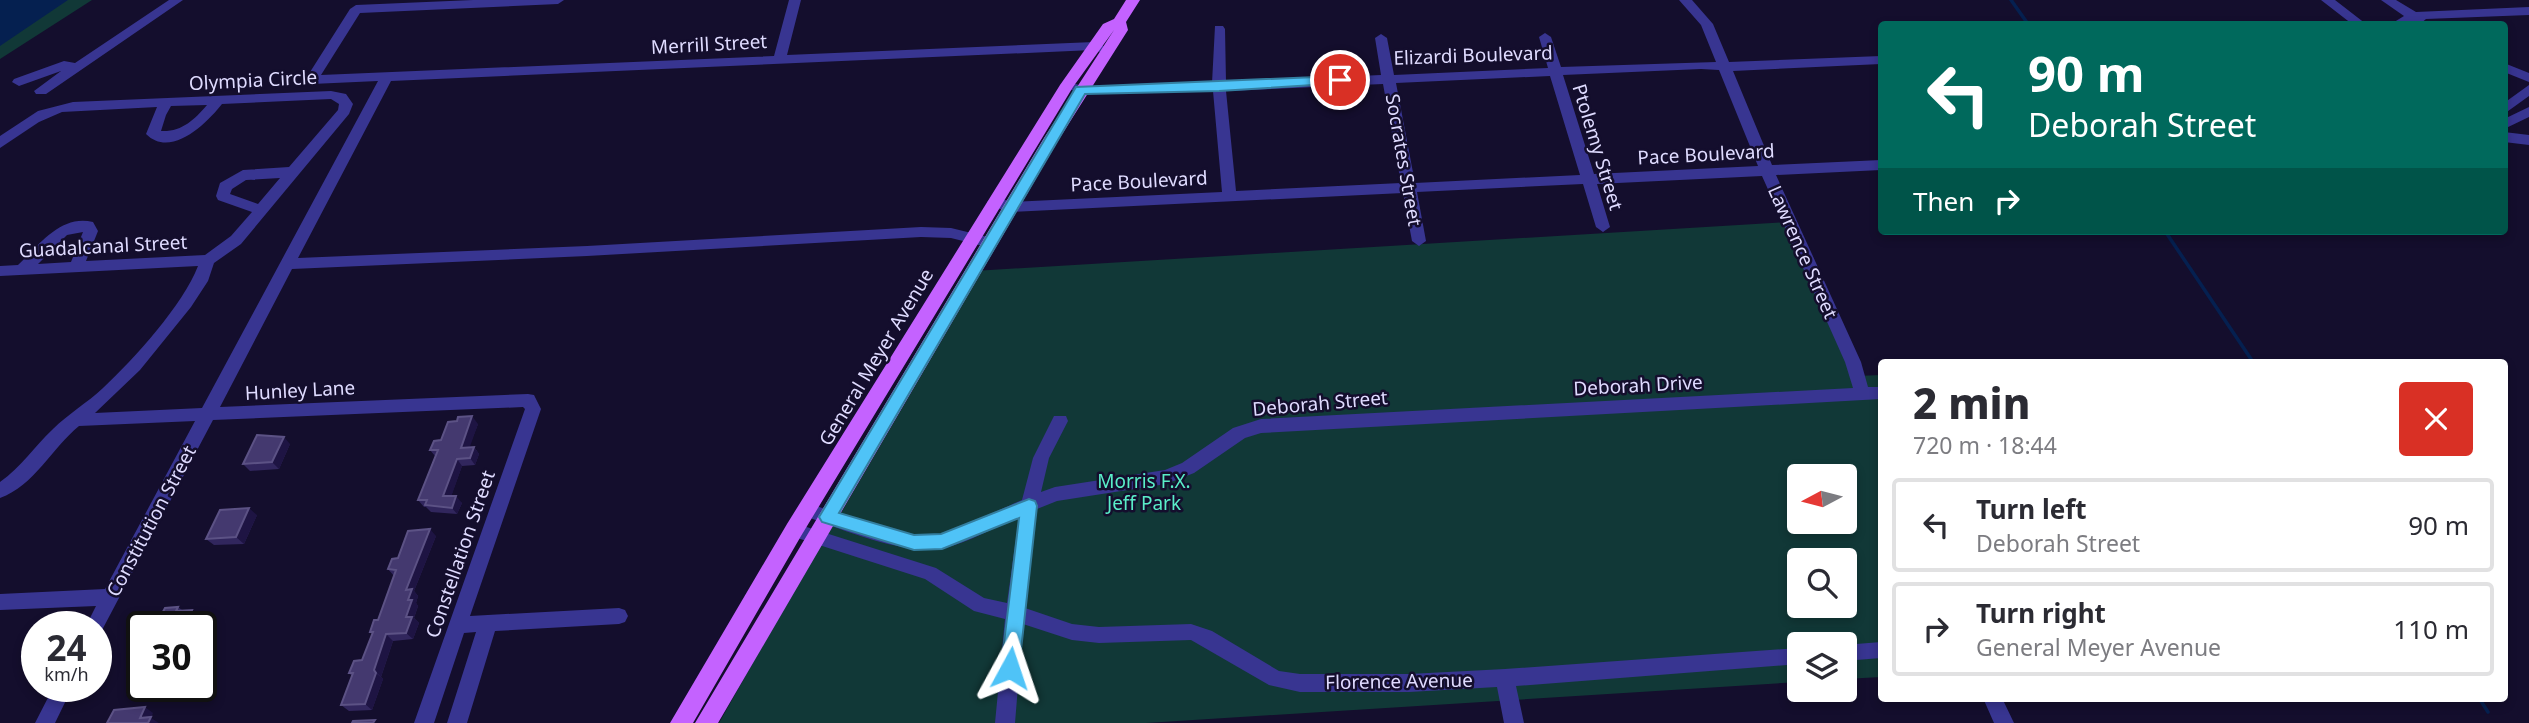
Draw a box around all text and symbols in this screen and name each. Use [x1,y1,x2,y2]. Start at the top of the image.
street label: Merrill Street [650,28,768,60]
street label: Elizardi Boulevard [1393,39,1553,71]
text: 90 m [2028,40,2145,106]
icon: left [1913,49,2004,140]
pin [1310,50,1370,110]
icon: arrive [1321,61,1359,99]
street label: Olympia Circle [188,64,318,96]
street label: Ptolemy Street [1566,81,1630,214]
street label: Socrates Street [1380,92,1428,228]
text: Deborah Street [2028,103,2256,146]
street label: Pace Boulevard [1637,137,1775,171]
street label: Pace Boulevard [1070,164,1208,198]
street label: Lawrence Street [1762,181,1844,323]
icon: right [1988,182,2026,220]
text: Then [1913,183,1974,219]
street label: Guadalcanal Street [18,229,188,263]
street label: General Meyer Avenue [813,264,939,450]
street label: Deborah Drive [1573,369,1703,401]
street label: Hunley Lane [244,374,356,406]
text: 2 min [1913,374,2030,431]
button: close [2399,382,2473,456]
street label: Deborah Street [1251,384,1389,422]
text: 720 m · 18:44 [1913,429,2057,461]
street label: Constitution Street [100,441,202,601]
north arrow [1787,464,1857,534]
map controls [1787,464,1857,702]
street label: Constellation Street [419,467,501,641]
park label: Morris F.X. Jeff Park [1097,468,1191,516]
text: Turn left [1976,491,2087,527]
icon: left [1917,506,1955,544]
text: 90 m [2408,507,2469,543]
text: Deborah Street [1976,527,2140,559]
button: search [1787,548,1857,618]
text: Turn right [1976,595,2106,631]
icon: right [1917,610,1955,648]
speed limit sign: 30 [126,611,217,702]
text: 110 m [2393,611,2469,647]
text: 24 [46,624,87,671]
position arrow [973,631,1047,705]
text: General Meyer Avenue [1976,631,2221,663]
button: layers [1787,632,1857,702]
text: km/h [44,662,89,686]
street label: Florence Avenue [1325,667,1473,695]

